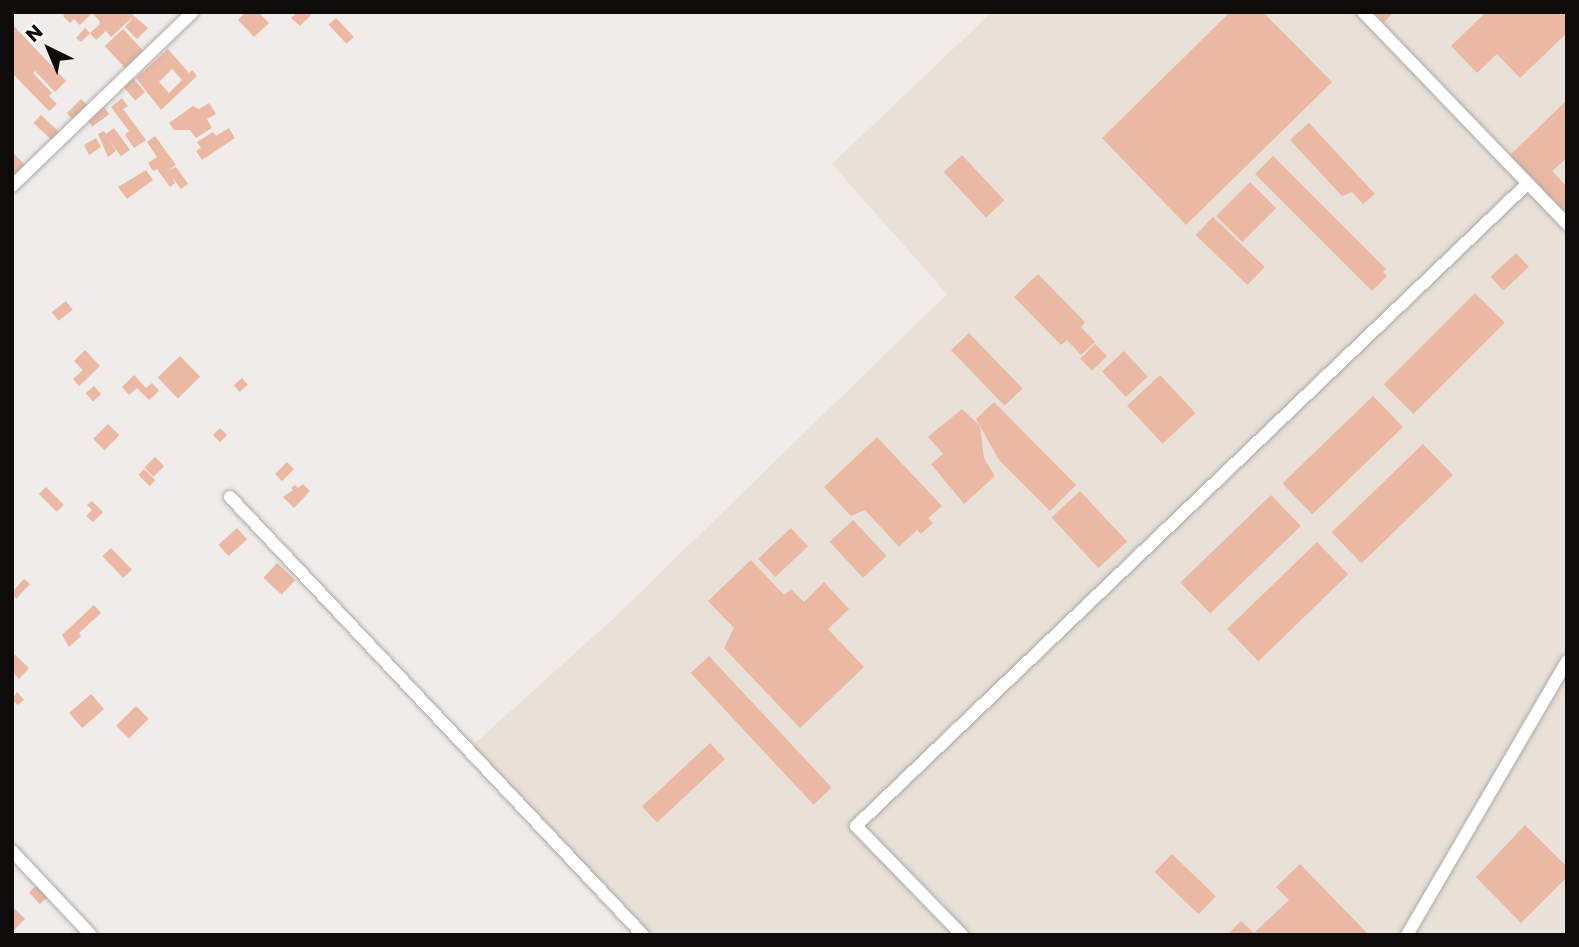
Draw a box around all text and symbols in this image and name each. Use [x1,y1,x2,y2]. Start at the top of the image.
north arrow [14,14,84,84]
text: N [20,19,49,48]

